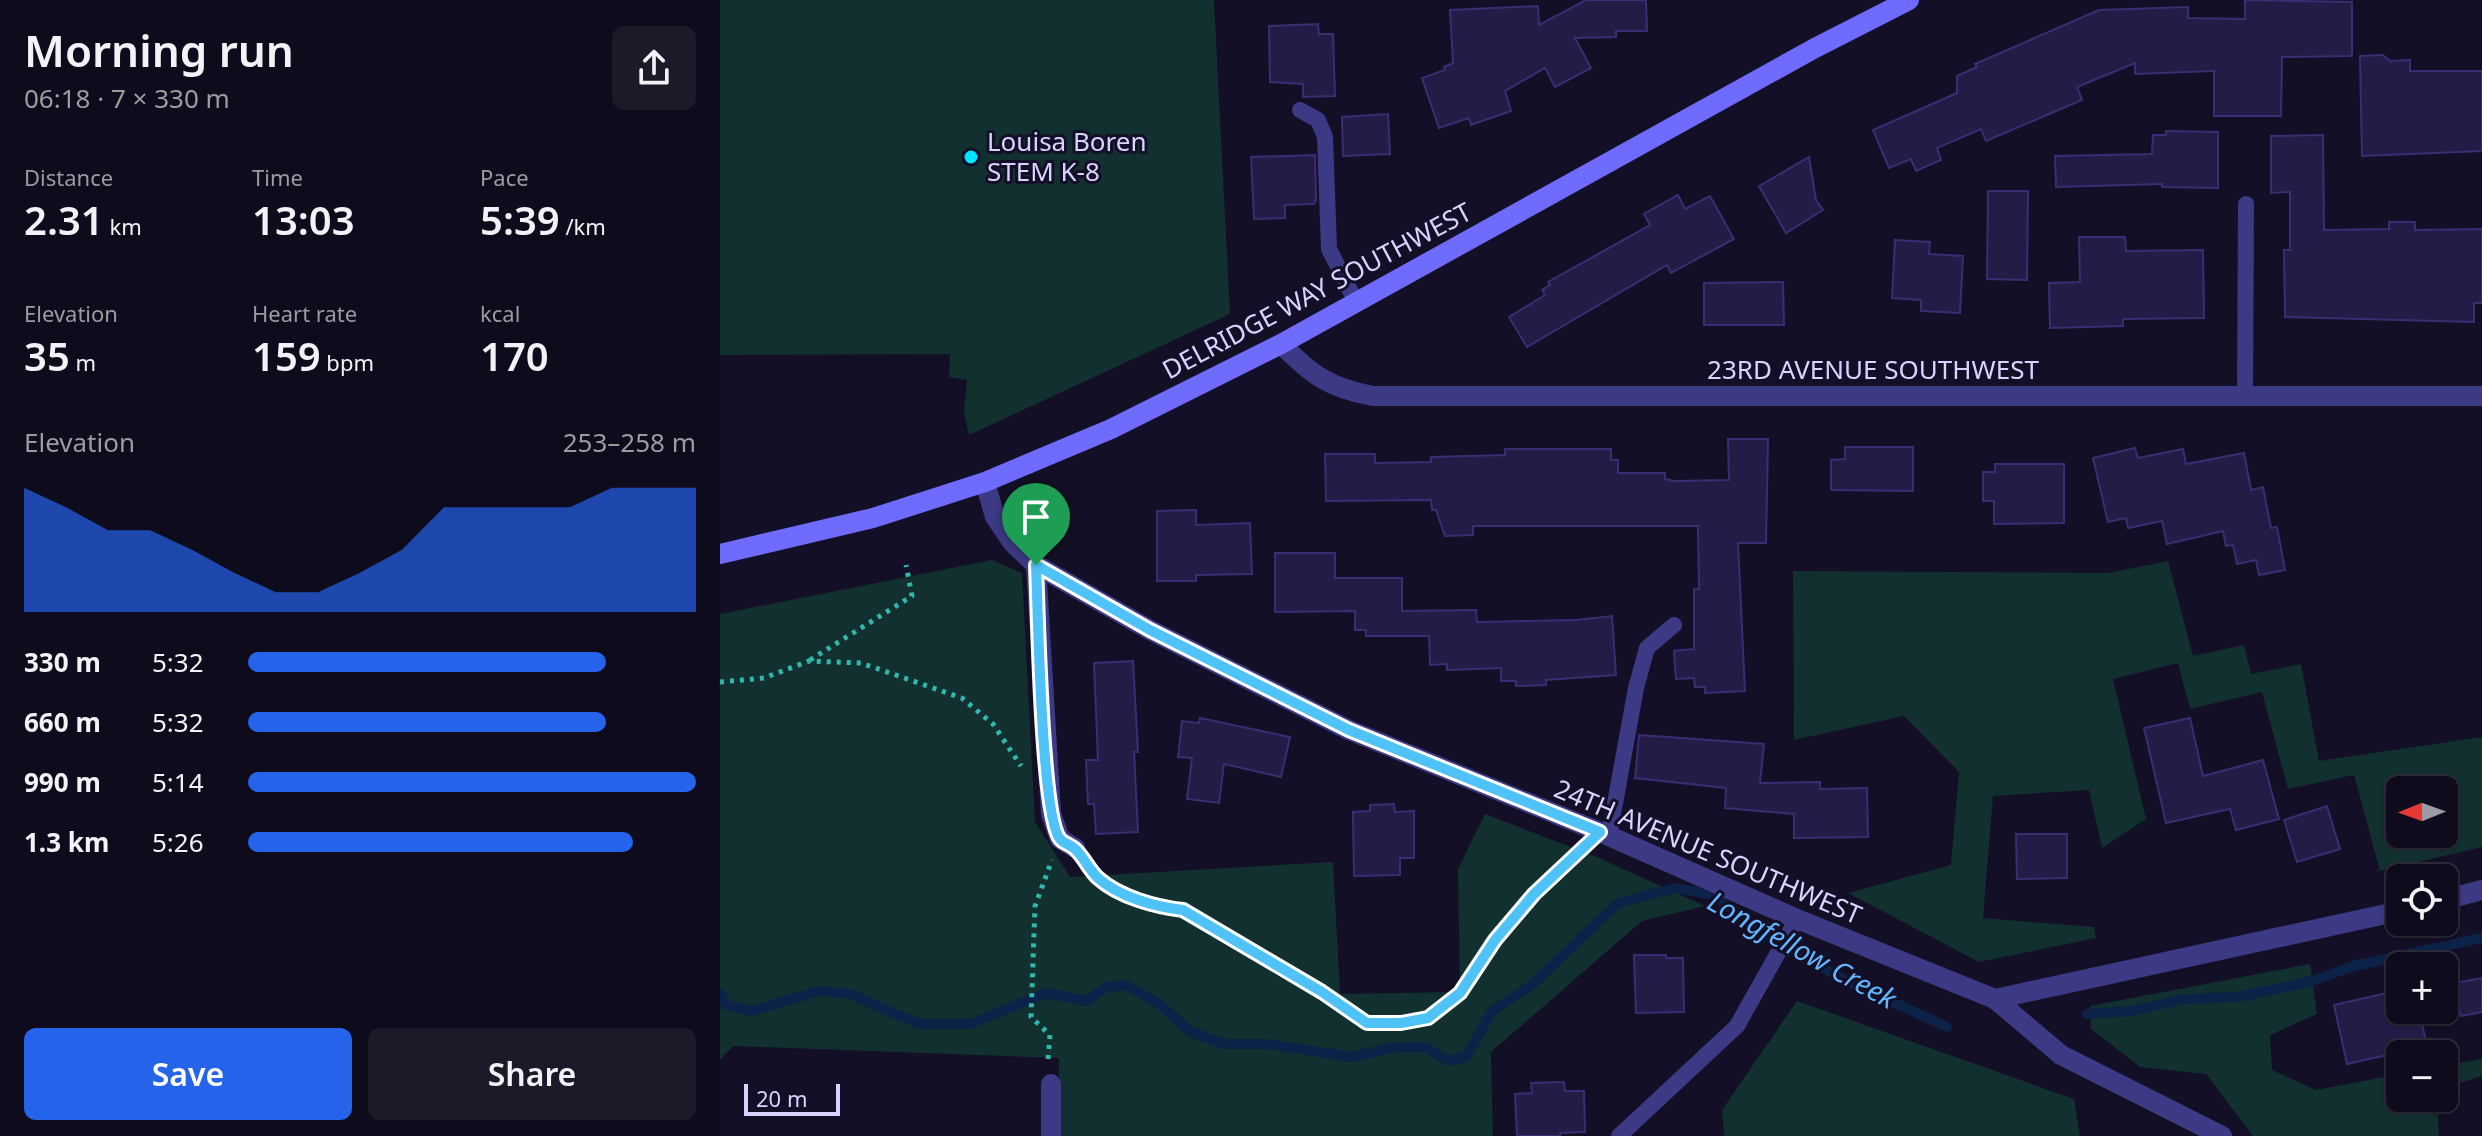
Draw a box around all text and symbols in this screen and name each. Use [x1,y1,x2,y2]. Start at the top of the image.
text: Morning run [24,20,294,80]
button: share [612,26,696,110]
text: 06:18 · 7 × 330 m [24,80,230,116]
place label: Louisa Boren STEM K-8 [987,123,1147,189]
marker: Louisa Boren STEM K-8 [962,148,980,166]
text: Distance [24,162,113,192]
text: Time [252,162,303,192]
text: Pace [480,162,529,192]
text: 2.31 [24,192,104,247]
text: 13:03 [252,192,355,247]
text: 5:39 [480,192,560,247]
street label: DELRIDGE WAY SOUTHWEST [1156,193,1478,387]
text: km [104,211,142,241]
text: /km [560,211,606,241]
text: Elevation [24,298,118,328]
text: Heart rate [252,298,357,328]
text: kcal [480,298,520,328]
text: 35 [24,328,70,383]
text: 159 [252,328,321,383]
text: 170 [480,328,549,383]
text: m [70,347,96,377]
text: bpm [321,347,374,377]
street label: 23RD AVENUE SOUTHWEST [1707,351,2040,387]
text: Elevation [24,424,135,460]
text: 253–258 m [563,424,696,460]
pin [1002,483,1070,565]
icon: arrive [1014,495,1058,539]
text: 330 m [24,644,101,680]
text: 5:32 [152,644,204,680]
text: 660 m [24,704,101,740]
text: 5:32 [152,704,204,740]
text: 990 m [24,764,101,800]
text: 5:14 [152,764,204,800]
street label: 24TH AVENUE SOUTHWEST [1549,770,1868,932]
north arrow [2386,776,2458,848]
map controls [2386,776,2458,1112]
text: 1.3 km [24,824,109,860]
text: 5:26 [152,824,204,860]
button: locate [2386,864,2458,936]
water label: Longfellow Creek [1701,881,1905,1017]
button: + [2386,952,2458,1024]
button: Save [24,1028,352,1120]
button: Share [368,1028,696,1120]
button: − [2386,1040,2458,1112]
scale bar [744,1080,840,1116]
text: 20 m [756,1083,807,1113]

